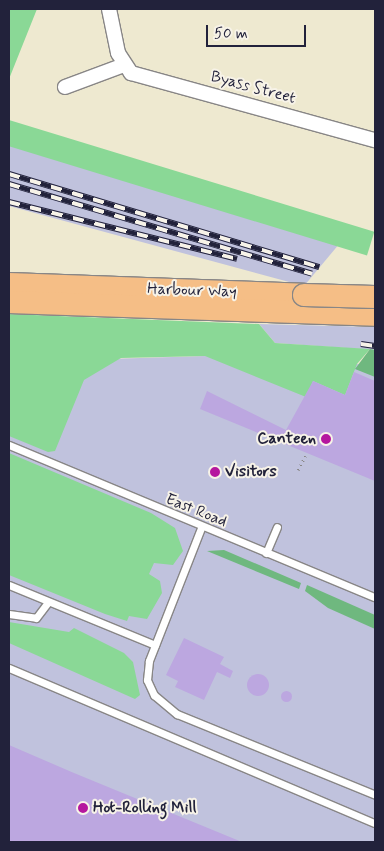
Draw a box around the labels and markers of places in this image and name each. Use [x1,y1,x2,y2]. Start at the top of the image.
place label: Canteen [257,429,316,449]
marker: Canteen [320,433,332,445]
place label: Visitors [225,462,277,482]
marker: Visitors [209,466,221,478]
place label: Hot-Rolling Mill [93,798,196,818]
marker: Hot-Rolling Mill [77,802,89,814]

